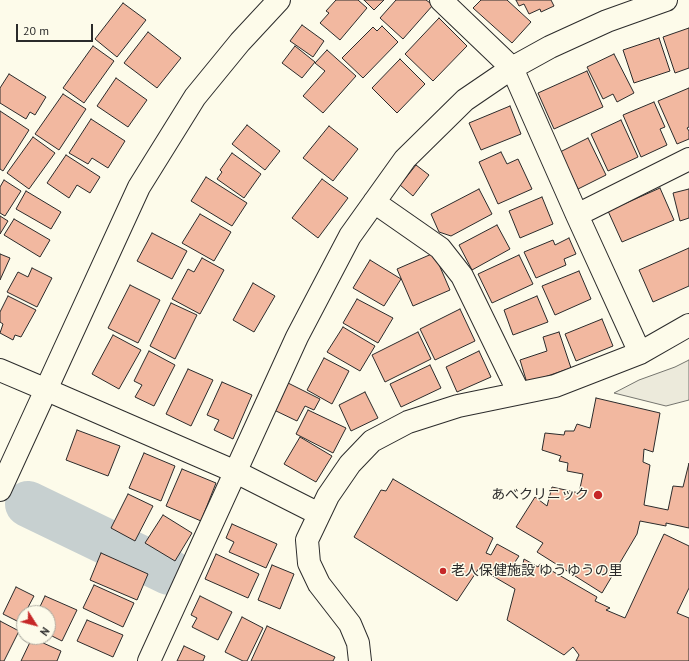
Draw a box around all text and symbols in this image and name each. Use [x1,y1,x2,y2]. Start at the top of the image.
scale bar [18,16,95,42]
text: 20 m [23,23,49,38]
place label: あべクリニック [491,487,589,503]
marker: あべクリニック [592,489,604,501]
place label: 老人保健施設 ゆうゆうの里 [451,563,623,579]
marker: 老人保健施設 ゆうゆうの里 [438,566,448,576]
north arrow [16,605,56,645]
text: N [37,624,53,639]

